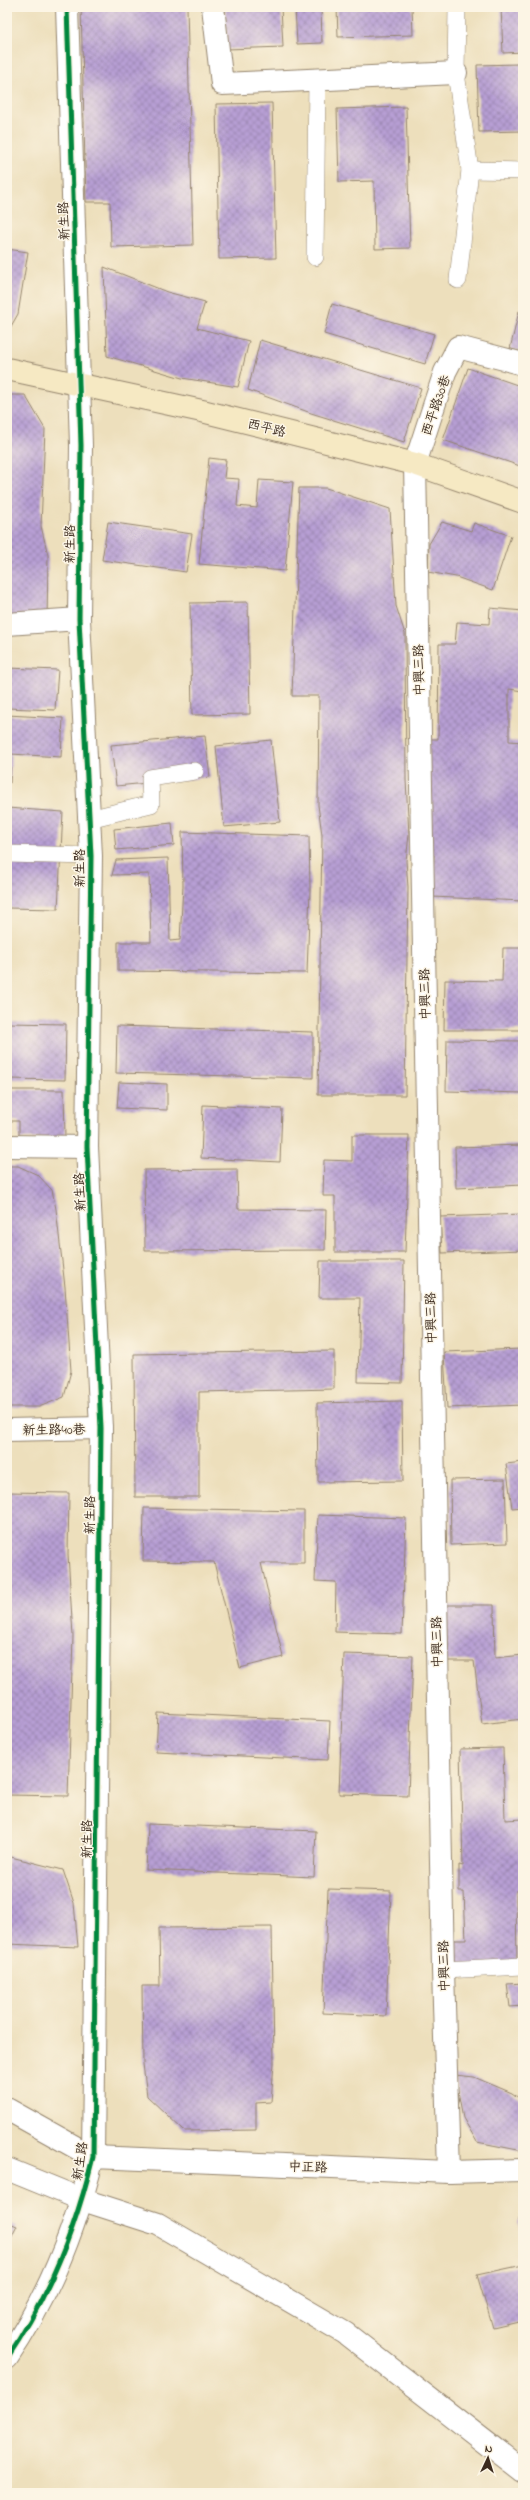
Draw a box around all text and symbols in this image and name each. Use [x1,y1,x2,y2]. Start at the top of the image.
street label: 新生路 [54,201,75,241]
street label: 西平路30巷 [417,373,456,438]
street label: 西平路 [245,415,288,442]
street label: 新生路 [61,524,80,564]
street label: 中興三路 [410,644,429,696]
street label: 新生路 [71,848,90,888]
street label: 中興三路 [416,968,435,1020]
street label: 新生路 [70,1172,91,1212]
street label: 中興三路 [422,1292,441,1344]
street label: 新生路40巷 [22,1420,86,1441]
street label: 新生路 [81,1495,100,1535]
street label: 中興三路 [428,1616,447,1668]
street label: 新生路 [78,1819,97,1859]
street label: 中興三路 [435,1940,454,1992]
street label: 新生路 [68,2140,93,2182]
street label: 中正路 [288,2157,328,2178]
north arrow [468,2438,508,2478]
text: N [484,2441,493,2457]

